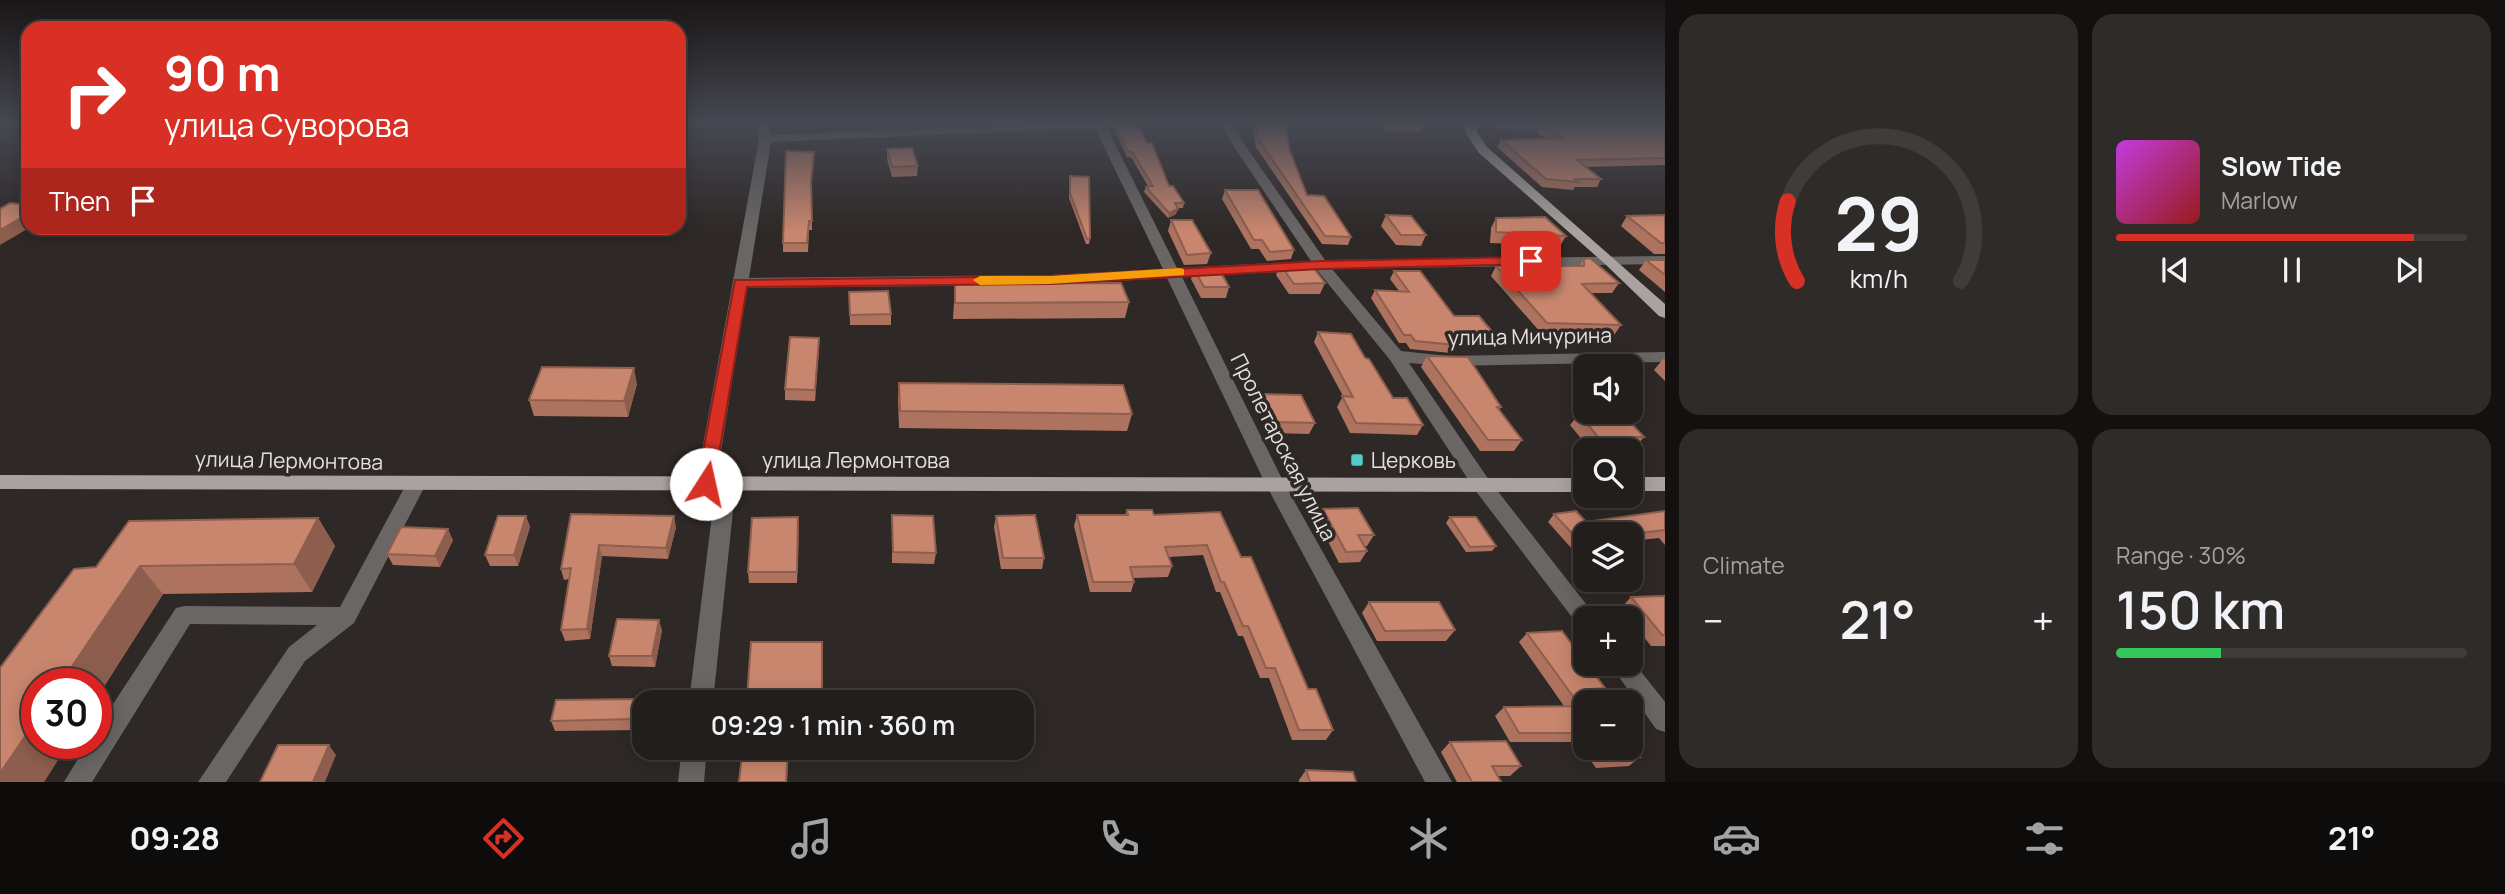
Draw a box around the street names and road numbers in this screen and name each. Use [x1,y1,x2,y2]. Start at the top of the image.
street label: улица Мичурина [1448,321,1612,351]
street label: Пролетарская улица [1225,349,1343,545]
street label: улица Лермонтова [195,444,383,476]
street label: улица Лермонтова [762,446,950,474]

